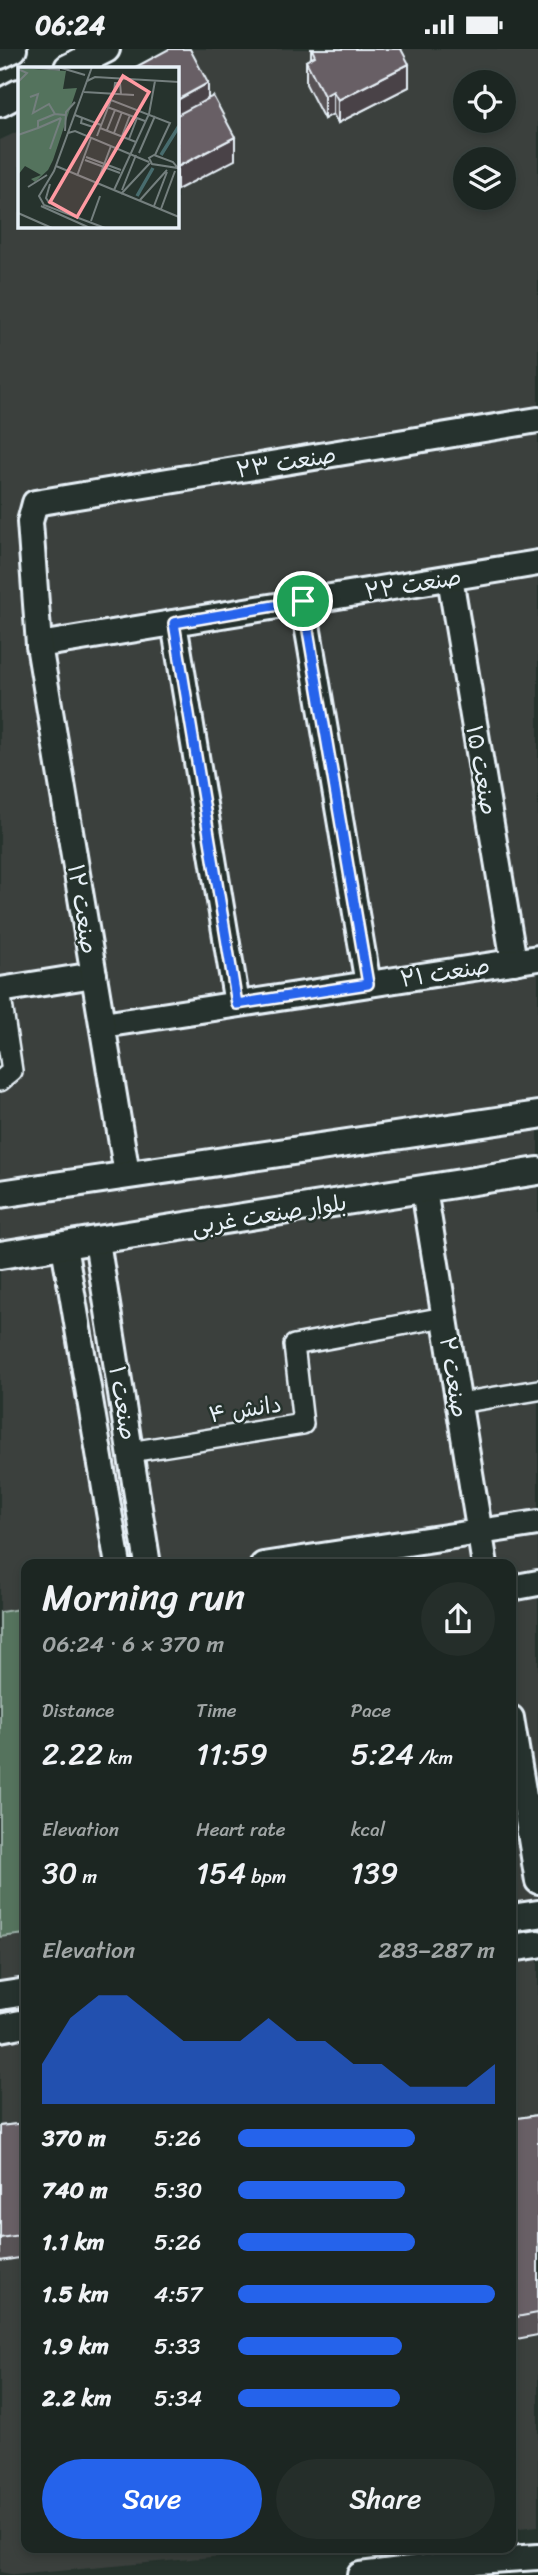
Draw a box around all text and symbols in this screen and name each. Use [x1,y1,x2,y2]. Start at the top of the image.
text: 06:24 [35,2,105,48]
inset map [18,67,178,227]
map controls [453,70,516,210]
button: locate [453,70,516,133]
button: layers [453,147,516,210]
street label: صنعت ۲۳ [233,434,339,491]
street label: صنعت ۲۲ [362,557,464,612]
pin [273,571,333,631]
icon: arrive [284,582,322,620]
street label: صنعت ۱۵ [453,722,510,818]
street label: صنعت ۱۲ [55,861,110,957]
street label: صنعت ۲۱ [397,945,493,1000]
street label: بلوار صنعت غربی [189,1182,350,1247]
street label: صنعت ۲ [427,1333,480,1421]
street label: صنعت ۱ [96,1363,149,1443]
street label: دانش ۴ [206,1384,284,1435]
text: Morning run [42,1564,245,1631]
button: share [421,1582,495,1656]
text: 06:24 · 6 × 370 m [42,1624,224,1665]
text: Distance [42,1694,114,1727]
text: Time [196,1694,237,1727]
text: Pace [351,1694,391,1727]
text: 2.22 [42,1727,103,1781]
text: 11:59 [196,1727,268,1781]
text: 5:24 [351,1727,414,1781]
text: km [103,1741,133,1774]
text: /km [414,1741,453,1774]
text: Elevation [42,1813,119,1846]
text: Heart rate [196,1813,286,1846]
text: kcal [351,1813,385,1846]
text: 30 [42,1846,77,1900]
text: 154 [196,1846,246,1900]
text: 139 [351,1846,398,1900]
text: m [77,1860,97,1893]
text: bpm [246,1860,286,1893]
text: Elevation [42,1930,135,1971]
text: 283–287 m [378,1930,495,1971]
text: 370 m [42,2118,106,2159]
text: 5:26 [154,2118,201,2159]
text: 740 m [42,2170,108,2211]
text: 5:30 [154,2170,202,2211]
text: 1.1 km [42,2222,105,2263]
text: 5:26 [154,2222,201,2263]
text: 1.5 km [42,2274,109,2315]
text: 4:57 [154,2274,203,2315]
text: 1.9 km [42,2326,109,2367]
text: 5:33 [154,2326,200,2367]
text: 2.2 km [42,2378,111,2419]
text: 5:34 [154,2378,202,2419]
button: Save [42,2459,262,2539]
button: Share [276,2459,495,2539]

